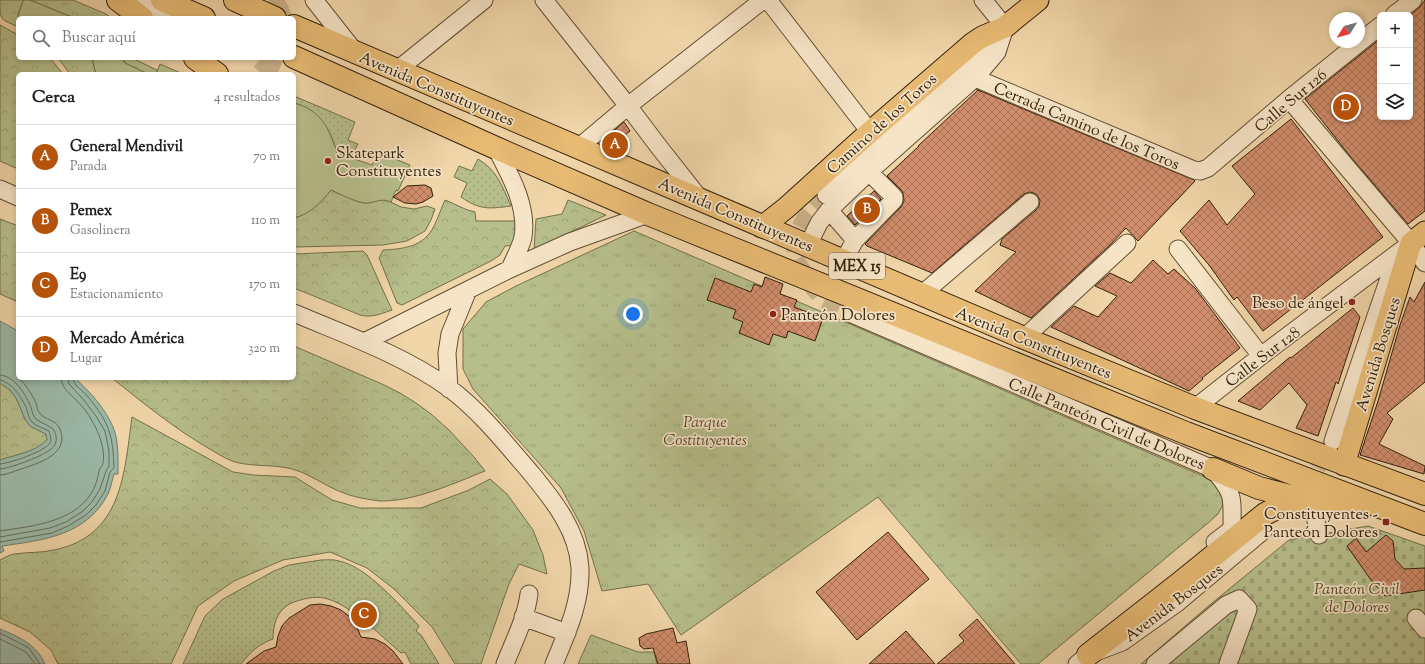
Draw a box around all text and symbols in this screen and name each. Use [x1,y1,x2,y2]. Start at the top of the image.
north arrow [1329,12,1365,48]
map controls [1377,12,1413,120]
button: + [1377,12,1413,48]
search box [16,16,296,60]
icon: search [30,27,52,49]
text: Buscar aquí [62,28,136,49]
street label: Avenida Constituyentes [355,47,517,133]
button: − [1377,48,1413,84]
street label: Calle Sur 126 [1250,65,1333,139]
street label: Camino de los Toros [822,69,943,181]
street label: Cerrada Camino de los Toros [989,78,1183,177]
button: layers [1377,84,1413,120]
text: Cerca [32,86,75,110]
text: 4 resultados [214,89,280,107]
pin: D [1333,92,1359,122]
pin: A [602,130,628,160]
text: General Mendivil [70,137,183,158]
place label: Skatepark Constituyentes [336,143,441,184]
text: A [40,148,50,166]
text: 70 m [253,148,280,166]
marker: Skatepark Constituyentes [323,156,333,166]
text: Parada [70,158,107,176]
street label: Avenida Constituyentes [654,173,816,259]
pin: B [854,195,880,225]
text: Pemex [70,201,112,222]
text: B [41,212,49,230]
text: 110 m [251,212,280,230]
text: Gasolinera [70,222,131,240]
road number: MEX 15 [829,253,885,279]
text: E9 [70,265,86,286]
text: C [40,276,50,294]
text: 170 m [249,276,280,294]
text: Estacionamiento [70,286,163,304]
place label: Beso de ángel [1252,293,1345,316]
street label: Avenida Bosques [1351,295,1408,415]
marker: Beso de ángel [1347,297,1357,307]
street label: Avenida Constituyentes [952,302,1115,386]
your location [623,304,643,324]
place label: Panteón Dolores [781,305,895,328]
marker: Panteón Dolores [768,309,778,319]
street label: Calle Sur 128 [1221,322,1306,394]
text: Mercado América [70,329,184,350]
text: D [40,340,50,358]
text: 320 m [248,340,280,358]
text: Lugar [70,350,102,368]
street label: Calle Panteón Civil de Dolores [1004,373,1208,477]
park label: Parque Costituyentes [663,412,747,453]
place label: Constituyentes - Panteón Dolores [1264,504,1378,545]
marker: Constituyentes - Panteón Dolores [1381,517,1391,527]
street label: Avenida Bosques [1120,559,1229,649]
park label: Panteón Civil de Dolores [1314,579,1400,620]
pin: C [351,600,377,630]

